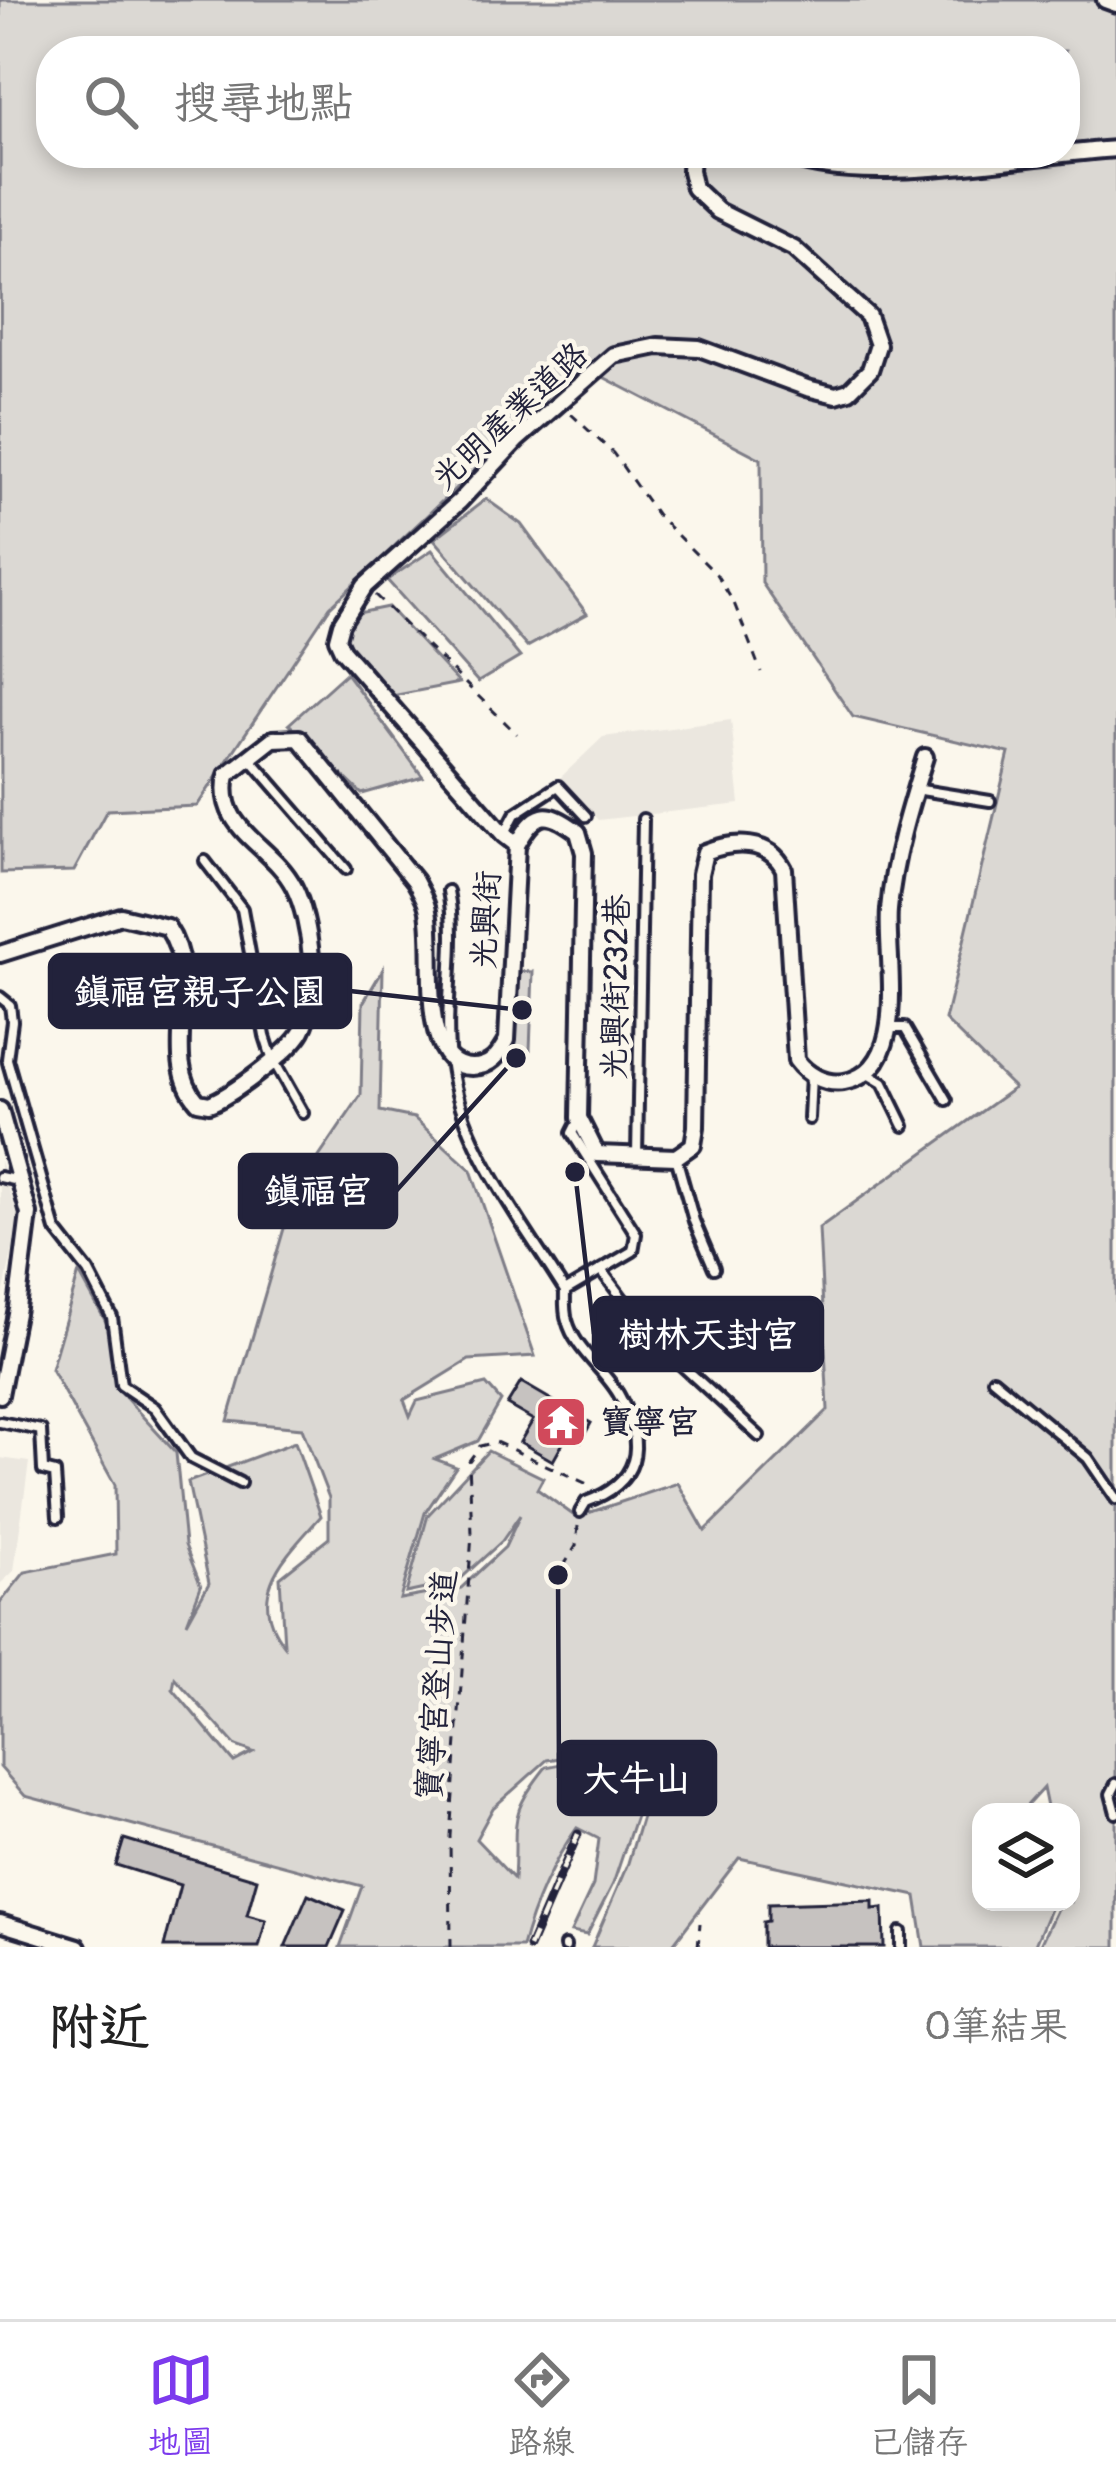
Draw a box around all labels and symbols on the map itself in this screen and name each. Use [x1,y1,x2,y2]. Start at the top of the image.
street label: 光明產業道路 [424,333,596,499]
street label: 光興街 [463,869,509,971]
street label: 光興街232巷 [594,893,638,1081]
callout: 鎮福宮親子公園 [50,955,350,1027]
text: 鎮福宮親子公園 [74,970,326,1015]
callout: 鎮福宮 [240,1155,396,1227]
text: 鎮福宮 [264,1169,372,1214]
callout: 樹林天封宮 [594,1298,822,1370]
text: 樹林天封宮 [618,1313,798,1358]
temple icon: 寶寧宮 [533,1394,589,1450]
place label: 寶寧宮 [600,1402,699,1443]
street label: 寶寧宮登山步道 [408,1568,466,1802]
callout: 大牛山 [559,1742,715,1814]
text: 大牛山 [583,1757,691,1802]

